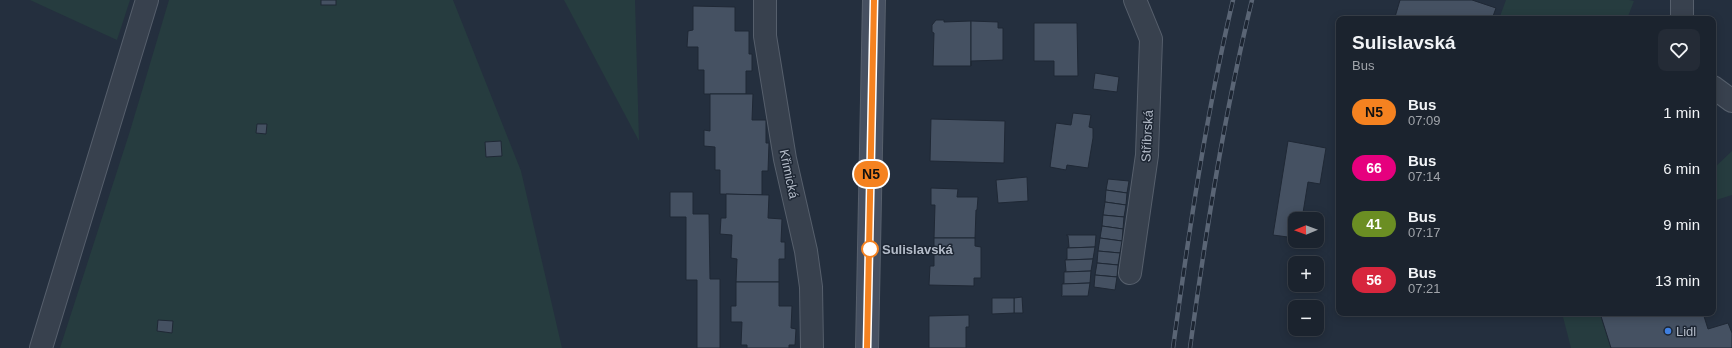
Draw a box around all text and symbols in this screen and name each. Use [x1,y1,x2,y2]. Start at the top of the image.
button: heart [1658,29,1700,71]
text: Sulislavská [1352,32,1456,53]
text: Bus [1352,58,1374,73]
text: Bus [1408,96,1436,113]
text: N5 [1365,104,1383,120]
text: 1 min [1663,104,1700,121]
street label: Stříbrská [1138,109,1156,162]
text: 07:09 [1408,113,1441,128]
street label: Křimická [776,148,802,201]
text: Bus [1408,152,1436,169]
text: 66 [1366,160,1382,176]
text: 6 min [1663,160,1700,177]
line badge: N5 [853,161,889,187]
text: N5 [862,166,880,182]
text: 07:14 [1408,169,1441,184]
text: Bus [1408,208,1436,225]
north arrow [1288,212,1324,248]
map controls [1288,212,1324,336]
text: 41 [1366,216,1382,232]
text: 9 min [1663,216,1700,233]
text: 07:17 [1408,225,1441,240]
marker: Sulislavská [861,240,879,258]
place label: Sulislavská [882,242,954,257]
button: + [1288,256,1324,292]
text: Bus [1408,264,1436,281]
text: 56 [1366,272,1382,288]
text: 13 min [1655,272,1700,289]
text: 07:21 [1408,281,1441,296]
button: − [1288,300,1324,336]
place label: Lidl [1676,324,1696,339]
marker: Lidl [1663,326,1673,336]

